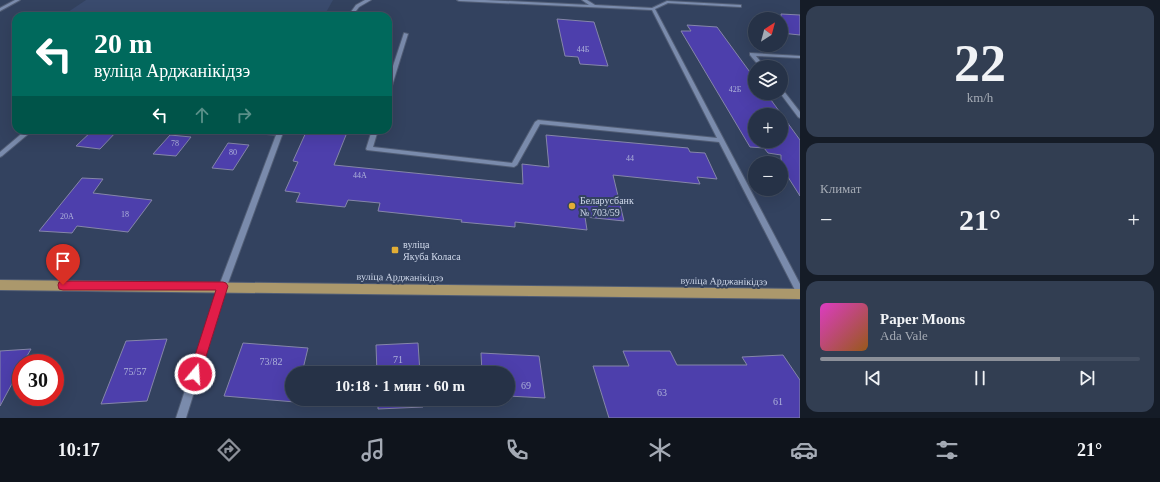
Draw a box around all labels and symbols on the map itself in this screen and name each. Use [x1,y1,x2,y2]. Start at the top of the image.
north arrow [748,12,788,52]
house number: 44Б [577,45,590,54]
house number: 42Б [729,85,742,94]
house number: 78 [171,139,179,148]
house number: 80 [229,148,237,157]
house number: 44 [626,154,634,163]
house number: 44А [353,171,367,180]
place label: Беларусбанк № 703/59 [580,195,634,218]
marker: Беларусбанк № 703/59 [567,201,577,211]
house number: 18 [121,210,129,219]
house number: 20А [60,212,74,221]
place label: вуліца Якуба Коласа [403,239,461,262]
pin [46,244,80,285]
marker: вуліца Якуба Коласа [390,245,400,255]
street label: вуліца Арджанікідзэ [357,271,443,283]
street label: вуліца Арджанікідзэ [681,275,767,287]
position arrow [174,353,216,395]
speed limit sign: 30 [12,354,64,406]
house number: 71 [393,354,403,365]
house number: 73/82 [260,356,282,367]
house number: 75/57 [124,366,146,377]
house number: 69 [521,380,531,391]
house number: 63 [657,387,667,398]
house number: 61 [773,396,783,407]

